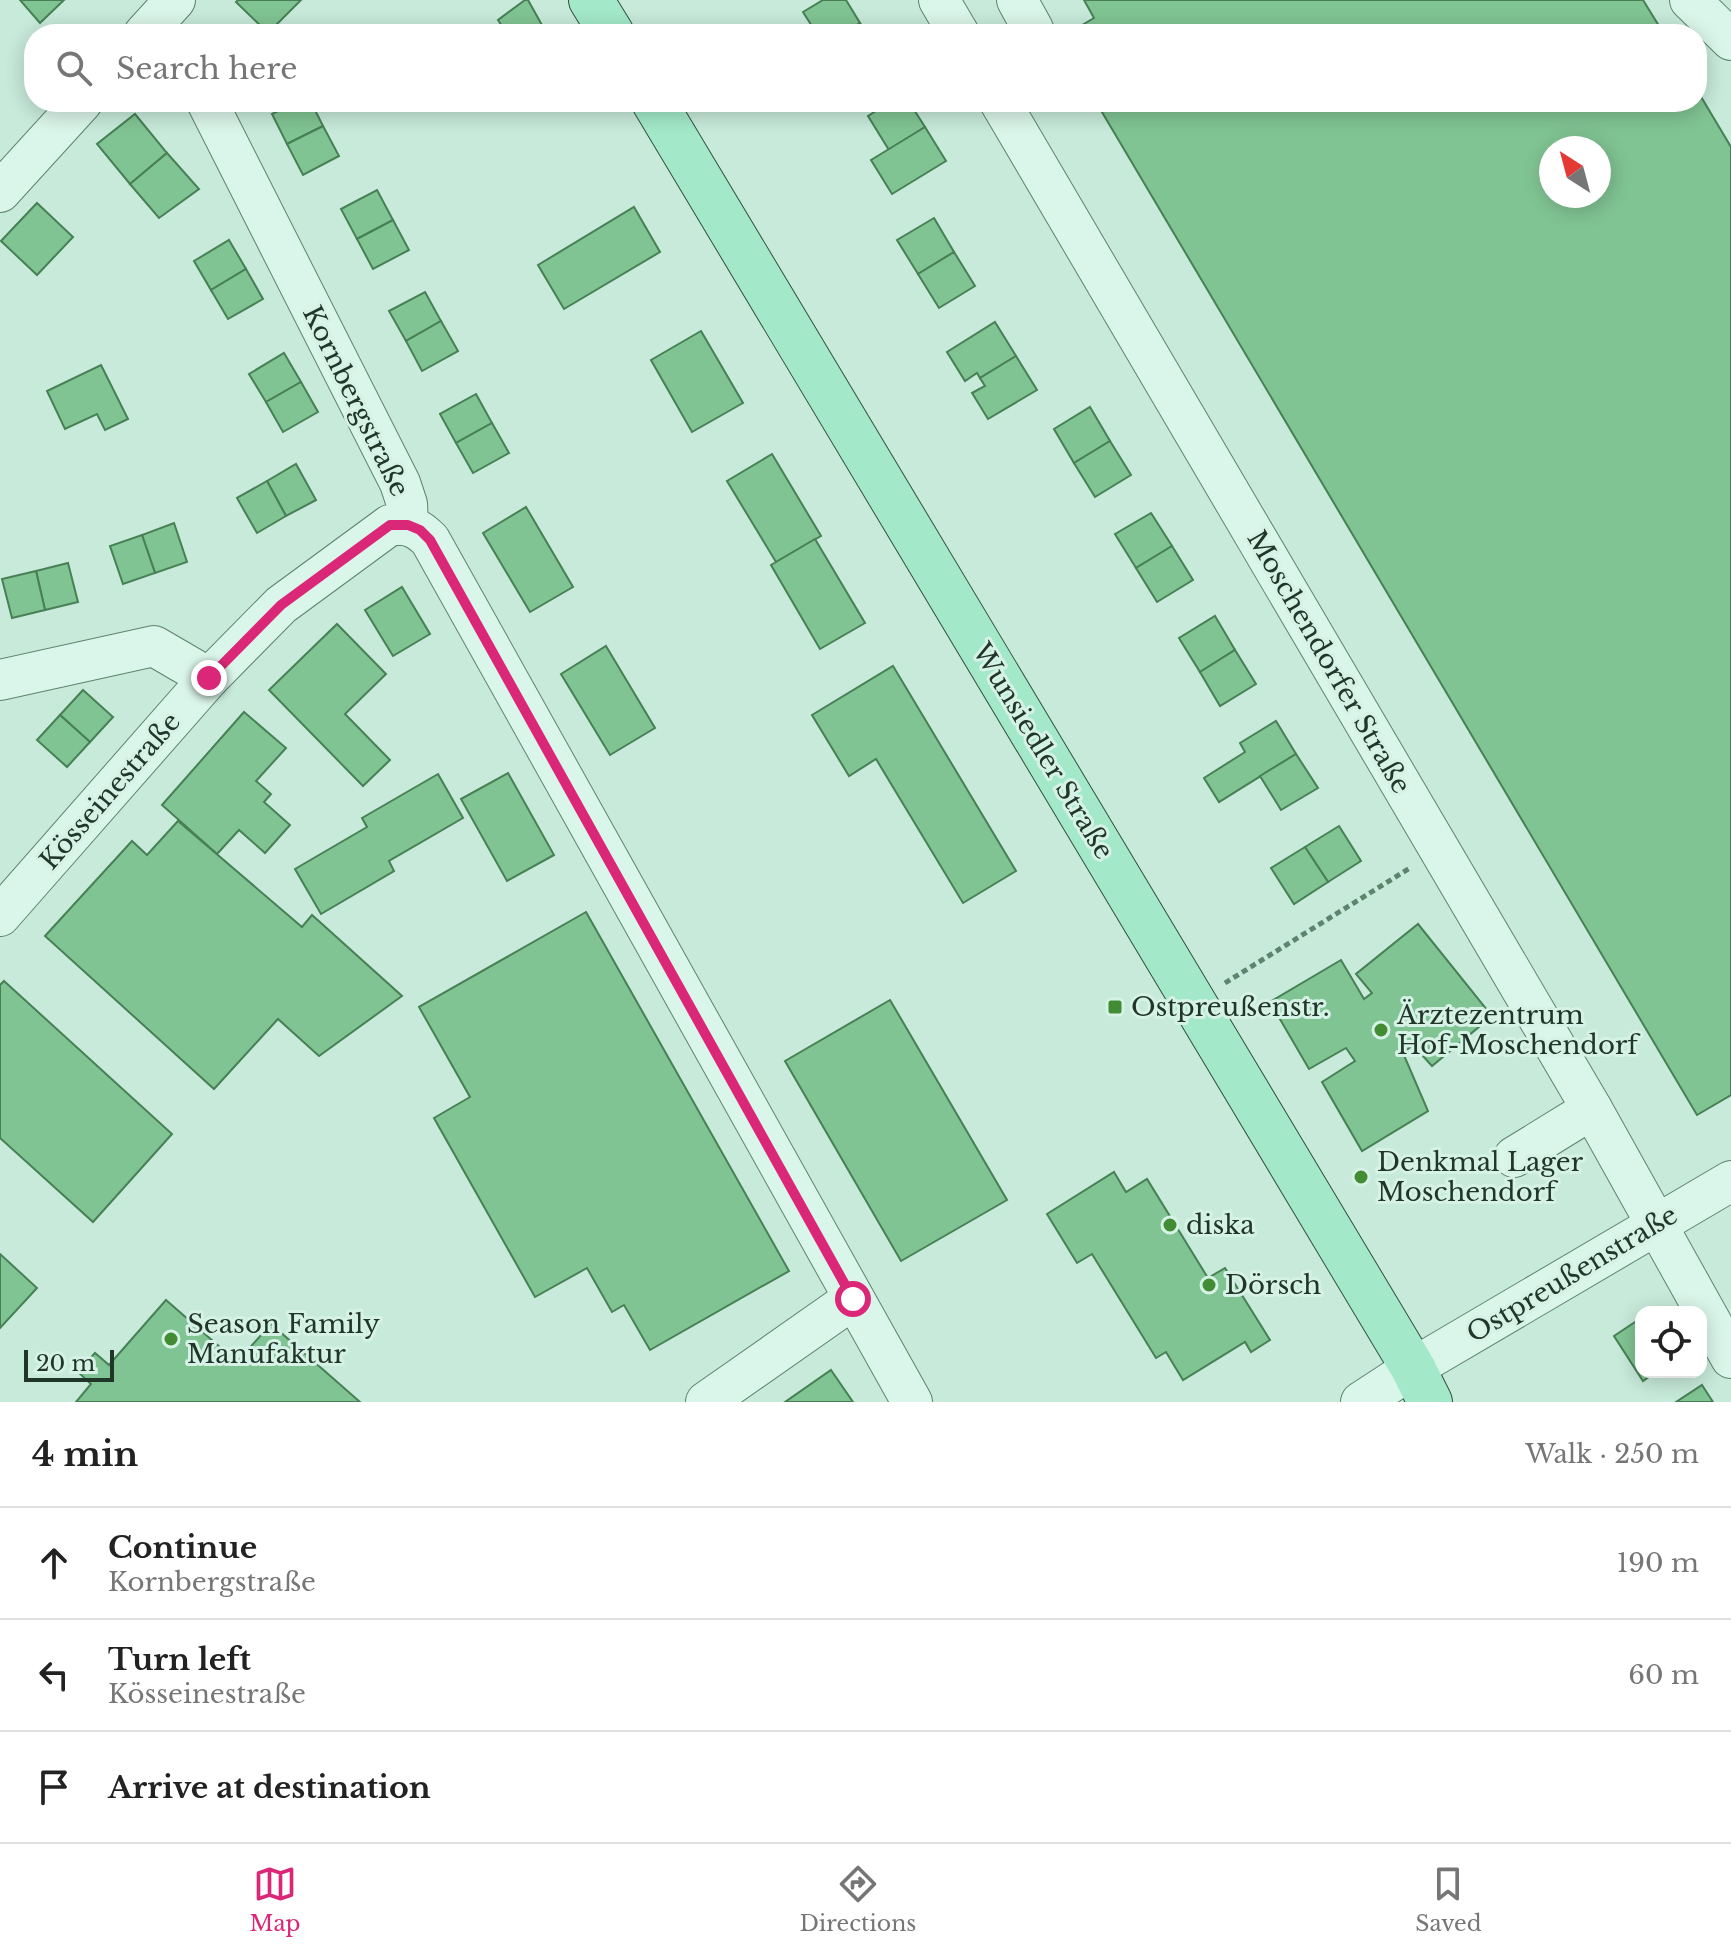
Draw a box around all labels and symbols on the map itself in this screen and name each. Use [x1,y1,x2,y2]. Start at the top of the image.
north arrow [1539,136,1611,208]
street label: Kornbergstraße [296,301,416,501]
street label: Moschendorfer Straße [1241,525,1417,799]
street label: Wunsiedler Straße [965,636,1120,865]
route end [191,660,227,696]
street label: Kösseinestraße [33,706,187,876]
place label: Ostpreußenstr. [1131,991,1330,1023]
marker: Ostpreußenstr. [1106,998,1124,1016]
place label: Ärztezentrum Hof-Moschendorf [1396,999,1641,1061]
marker: Ärztezentrum Hof-Moschendorf [1372,1021,1390,1039]
place label: Denkmal Lager Moschendorf [1377,1146,1584,1208]
marker: Denkmal Lager Moschendorf [1352,1168,1370,1186]
street label: Ostpreußenstraße [1461,1199,1683,1349]
place label: diska [1186,1209,1255,1241]
marker: diska [1161,1216,1179,1234]
place label: Dörsch [1225,1269,1321,1301]
marker: Dörsch [1200,1276,1218,1294]
route start [835,1281,871,1317]
place label: Season Family Manufaktur [187,1308,380,1370]
marker: Season Family Manufaktur [162,1330,180,1348]
scale bar [24,1346,114,1382]

